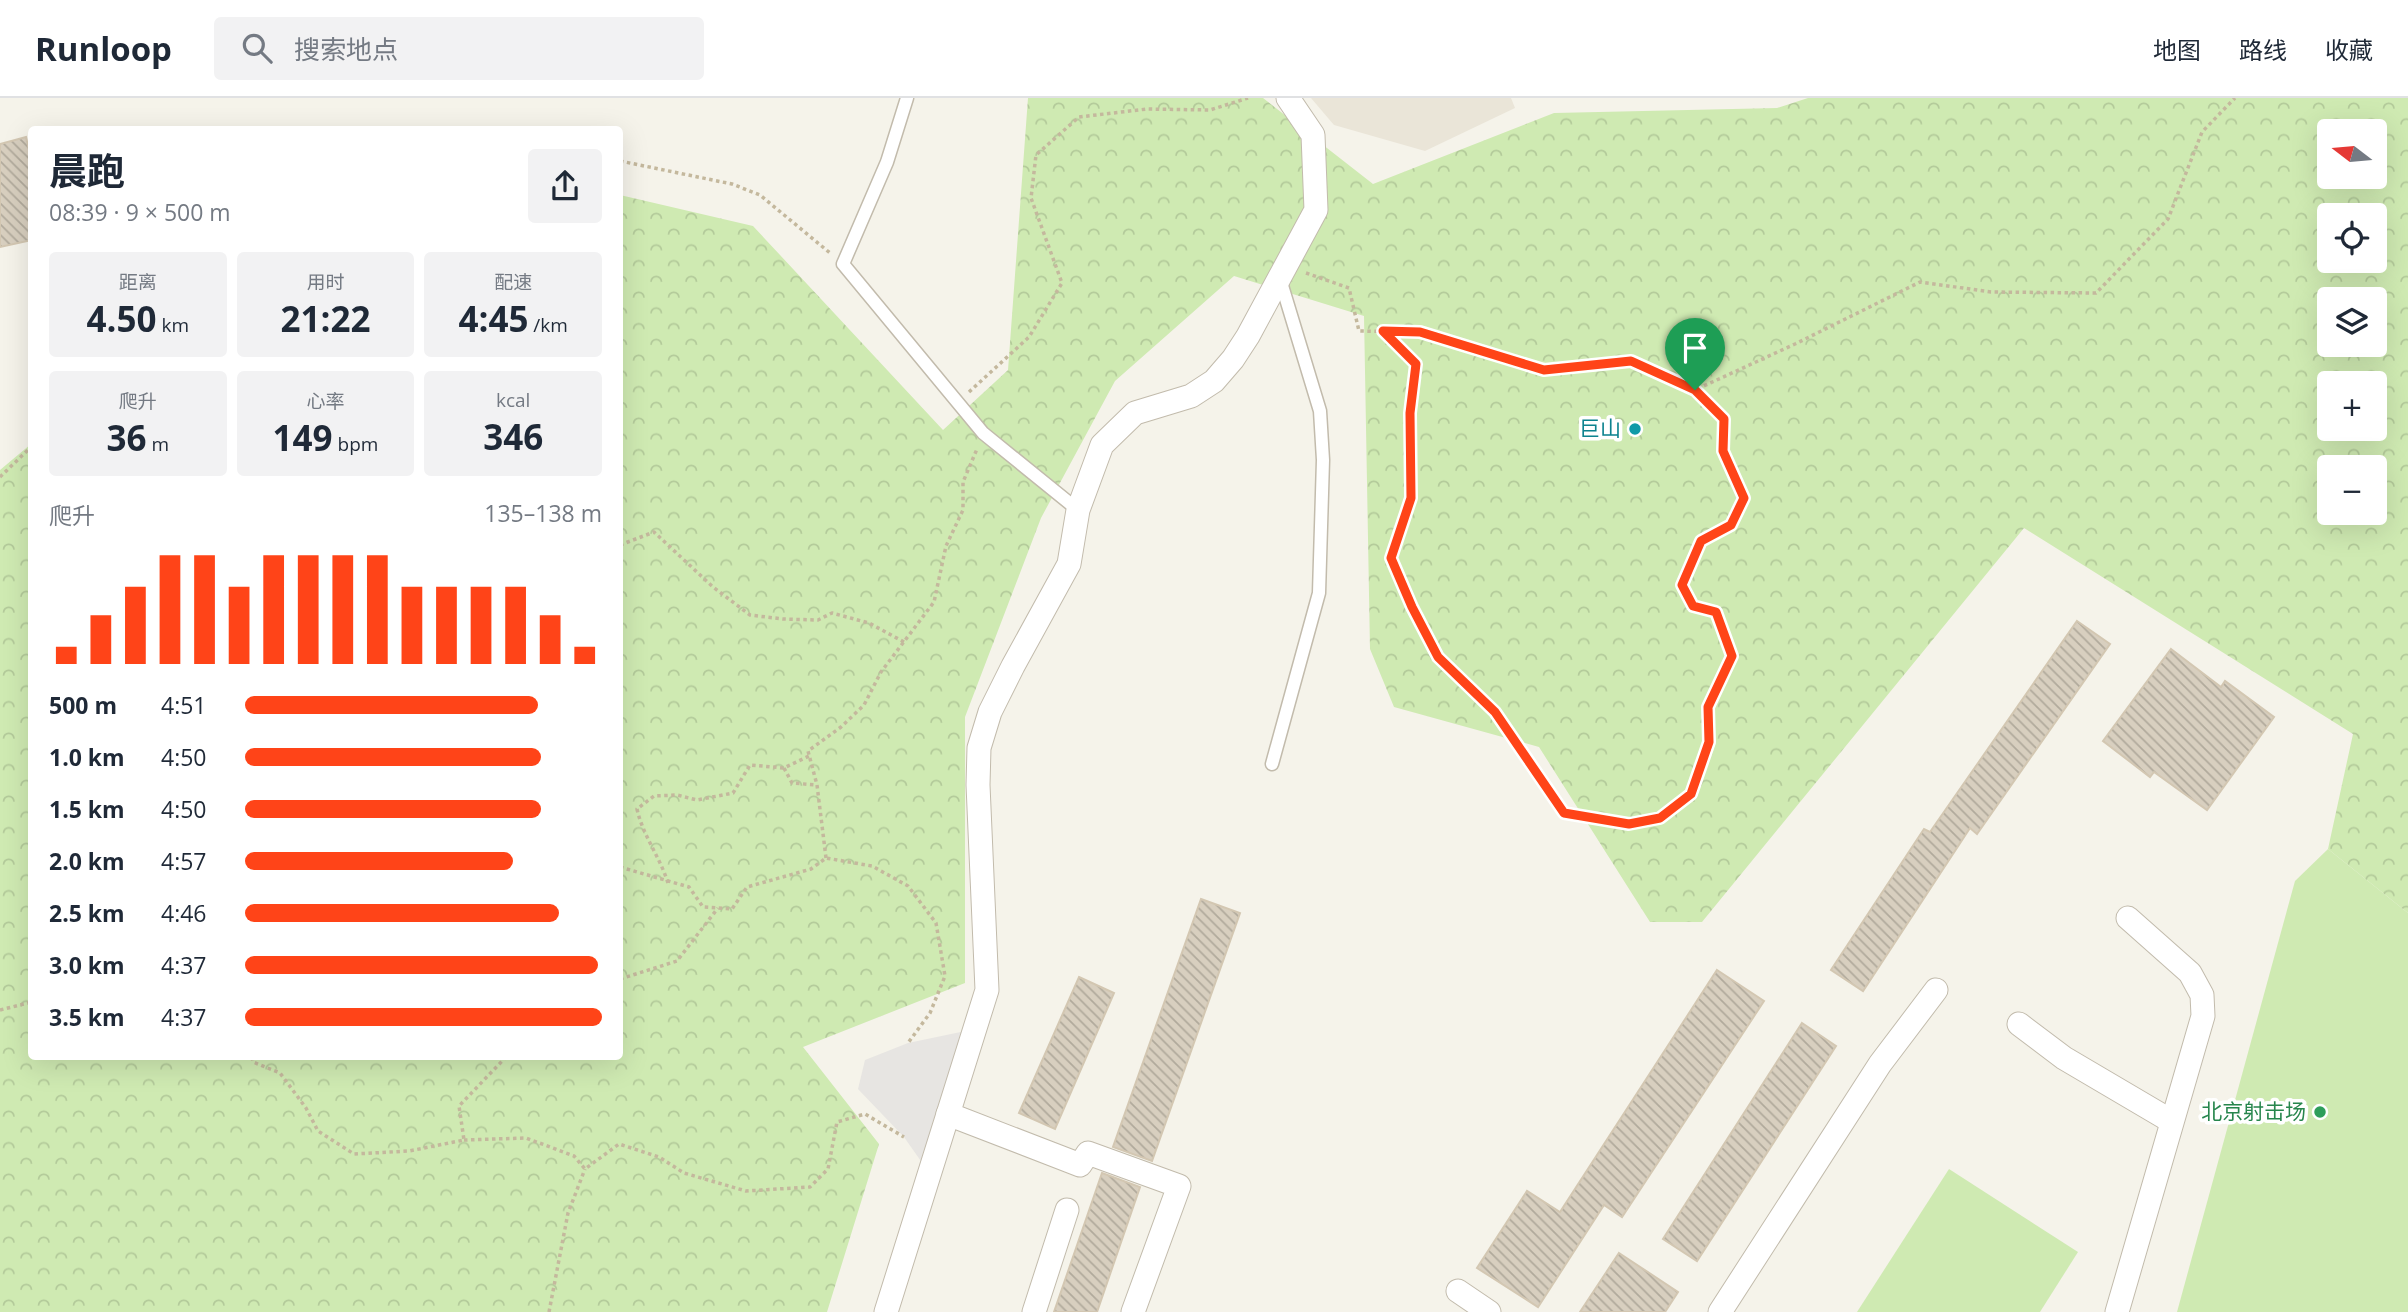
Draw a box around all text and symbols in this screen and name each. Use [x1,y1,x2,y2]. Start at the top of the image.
search box [214,17,704,80]
text: Runloop [35,26,172,71]
icon: search [238,29,276,67]
text: 搜索地点 [294,31,398,67]
text: 地图 [2153,33,2201,66]
text: 路线 [2239,33,2287,66]
text: 收藏 [2325,33,2373,66]
north arrow [2317,119,2387,189]
map controls [2317,119,2387,525]
text: 晨跑 [49,144,125,196]
button: share [528,149,602,223]
text: 08:39 · 9 × 500 m [49,196,231,228]
button: locate [2317,203,2387,273]
text: 距离 [119,269,157,295]
text: 用时 [306,269,345,295]
text: 配速 [494,269,532,295]
button: layers [2317,287,2387,357]
text: 4.50 [87,295,157,342]
text: 21:22 [280,295,371,342]
text: 4:45 [458,295,528,342]
text: km [157,312,189,338]
text: /km [528,312,568,338]
pin [1665,318,1725,390]
icon: arrive [1676,329,1714,367]
button: + [2317,371,2387,441]
text: kcal [496,387,530,413]
text: 爬升 [119,388,157,414]
text: 心率 [306,388,345,414]
text: 346 [483,413,543,460]
text: 36 [107,414,147,461]
text: 149 [273,414,333,461]
place label: 巨山 [1579,414,1621,442]
marker: 巨山 [1627,421,1643,437]
text: m [147,431,169,457]
text: bpm [333,431,378,457]
button: − [2317,455,2387,525]
text: 135–138 m [484,497,602,529]
text: 爬升 [49,499,95,531]
text: 500 m [49,689,117,721]
text: 4:51 [161,689,207,721]
text: 1.0 km [49,741,125,773]
text: 4:50 [161,741,207,773]
text: 1.5 km [49,793,125,825]
text: 4:50 [161,793,207,825]
text: 2.0 km [49,845,125,877]
text: 4:57 [161,845,207,877]
text: 2.5 km [49,897,125,929]
text: 4:46 [161,897,207,929]
text: 3.0 km [49,949,125,981]
text: 4:37 [161,949,207,981]
text: 3.5 km [49,1001,125,1033]
text: 4:37 [161,1001,207,1033]
place label: 北京射击场 [2201,1097,2306,1125]
marker: 北京射击场 [2312,1104,2328,1120]

